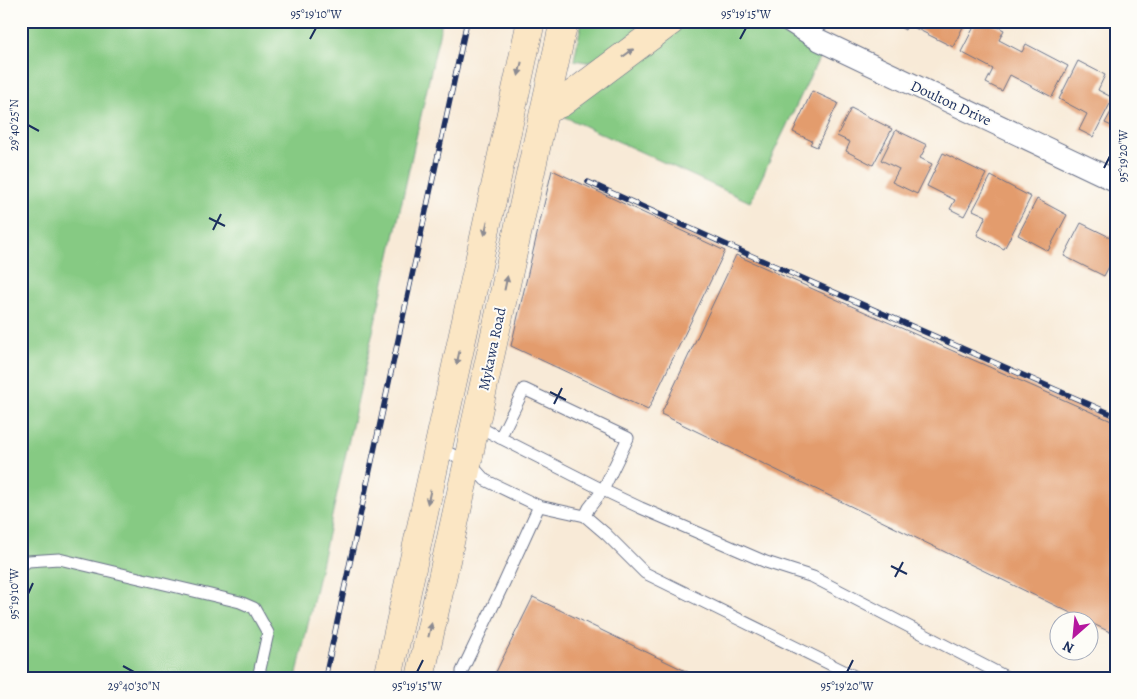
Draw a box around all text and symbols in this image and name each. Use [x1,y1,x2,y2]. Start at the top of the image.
text: 95°19'10"W [290,6,342,22]
text: 95°19'15"W [721,6,772,22]
one-way arrow [621,48,635,58]
one-way arrow [516,62,524,78]
street label: Doulton Drive [907,76,995,131]
text: 29°40'25"N [6,99,22,151]
text: 95°19'20"W [1115,129,1131,182]
one-way arrow [482,221,490,236]
one-way arrow [503,275,511,291]
street label: Mykawa Road [473,305,511,392]
one-way arrow [454,350,462,365]
one-way arrow [425,489,433,504]
text: 95°19'10"W [6,568,22,620]
north arrow [1050,612,1100,662]
one-way arrow [427,622,435,638]
text: N [1059,636,1077,658]
text: 29°40'30"N [108,678,161,694]
text: 95°19'15"W [392,678,443,694]
text: 95°19'20"W [821,678,874,694]

